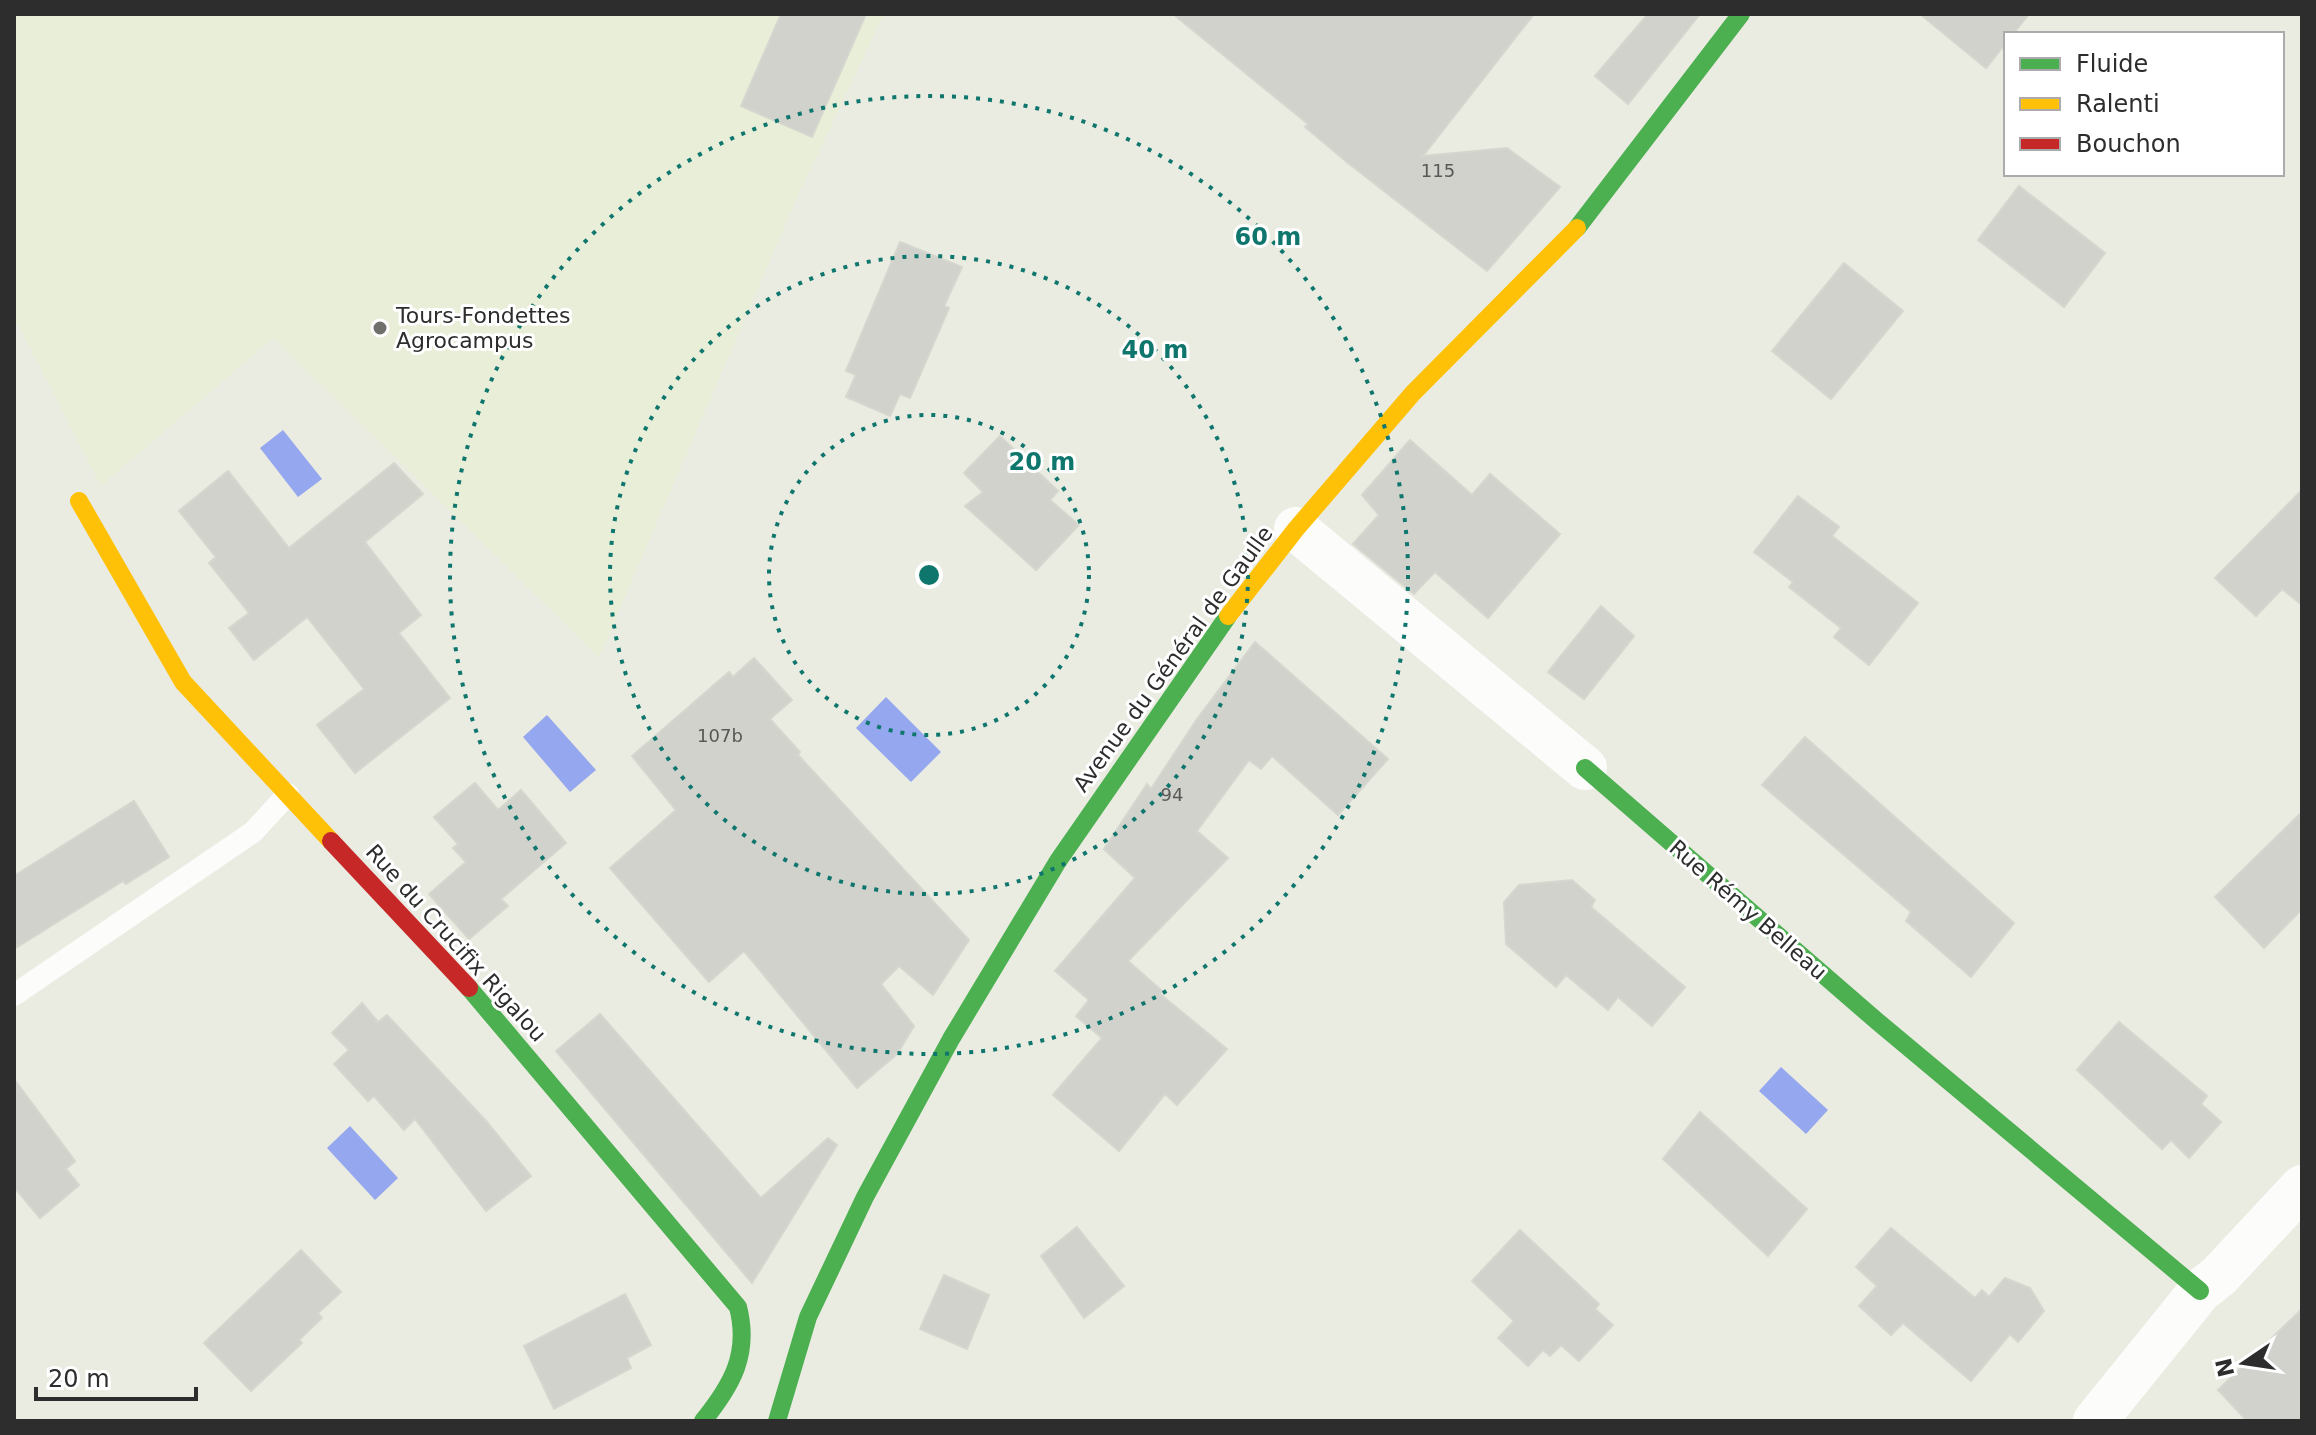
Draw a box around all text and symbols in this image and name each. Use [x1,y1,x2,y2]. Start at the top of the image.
legend [2004,32,2284,176]
text: Fluide [2076,50,2148,78]
text: Ralenti [2076,90,2160,118]
text: Bouchon [2076,130,2181,158]
house number: 115 [1421,160,1455,181]
text: 60 m [1235,223,1301,251]
place label: Tours-Fondettes Agrocampus [395,303,571,353]
marker: Tours-Fondettes Agrocampus [371,319,389,337]
text: 40 m [1122,336,1188,364]
text: 20 m [1009,448,1075,476]
street label: Avenue du Général de Gaulle [1068,521,1278,797]
centre of rings [915,561,943,589]
house number: 107b [697,725,743,746]
house number: 94 [1161,784,1183,805]
street label: Rue Rémy Belleau [1664,835,1832,985]
street label: Rue du Crucifix Rigalou [361,839,551,1047]
north arrow [2204,1323,2284,1403]
scale bar [36,1351,196,1401]
text: N [2211,1356,2239,1379]
text: 20 m [48,1365,110,1393]

